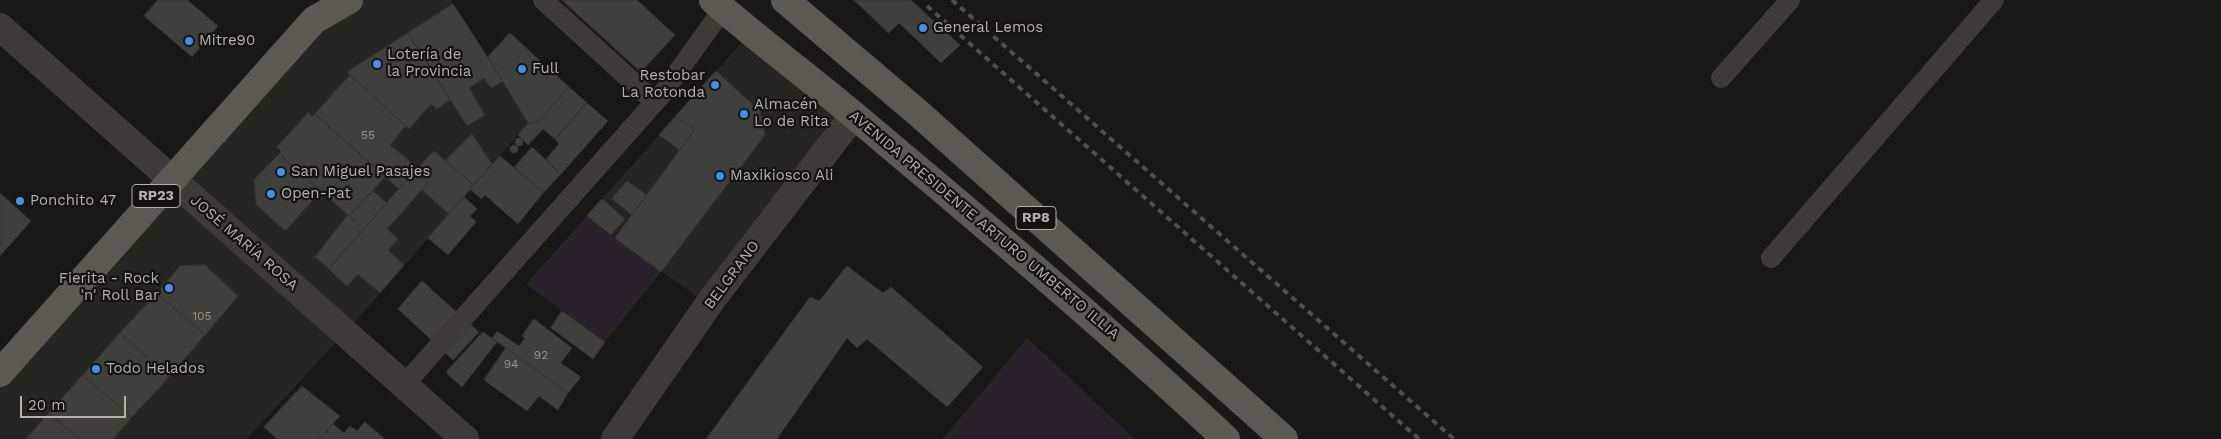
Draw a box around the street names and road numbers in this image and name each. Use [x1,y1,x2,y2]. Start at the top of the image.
street label: AVENIDA PRESIDENTE ARTURO UMBERTO ILLIA [845,107,1123,343]
road number: RP23 [132,185,180,208]
street label: JOSÉ MARÍA ROSA [187,191,301,295]
road number: RP8 [1016,207,1056,230]
street label: BELGRANO [700,237,764,313]

